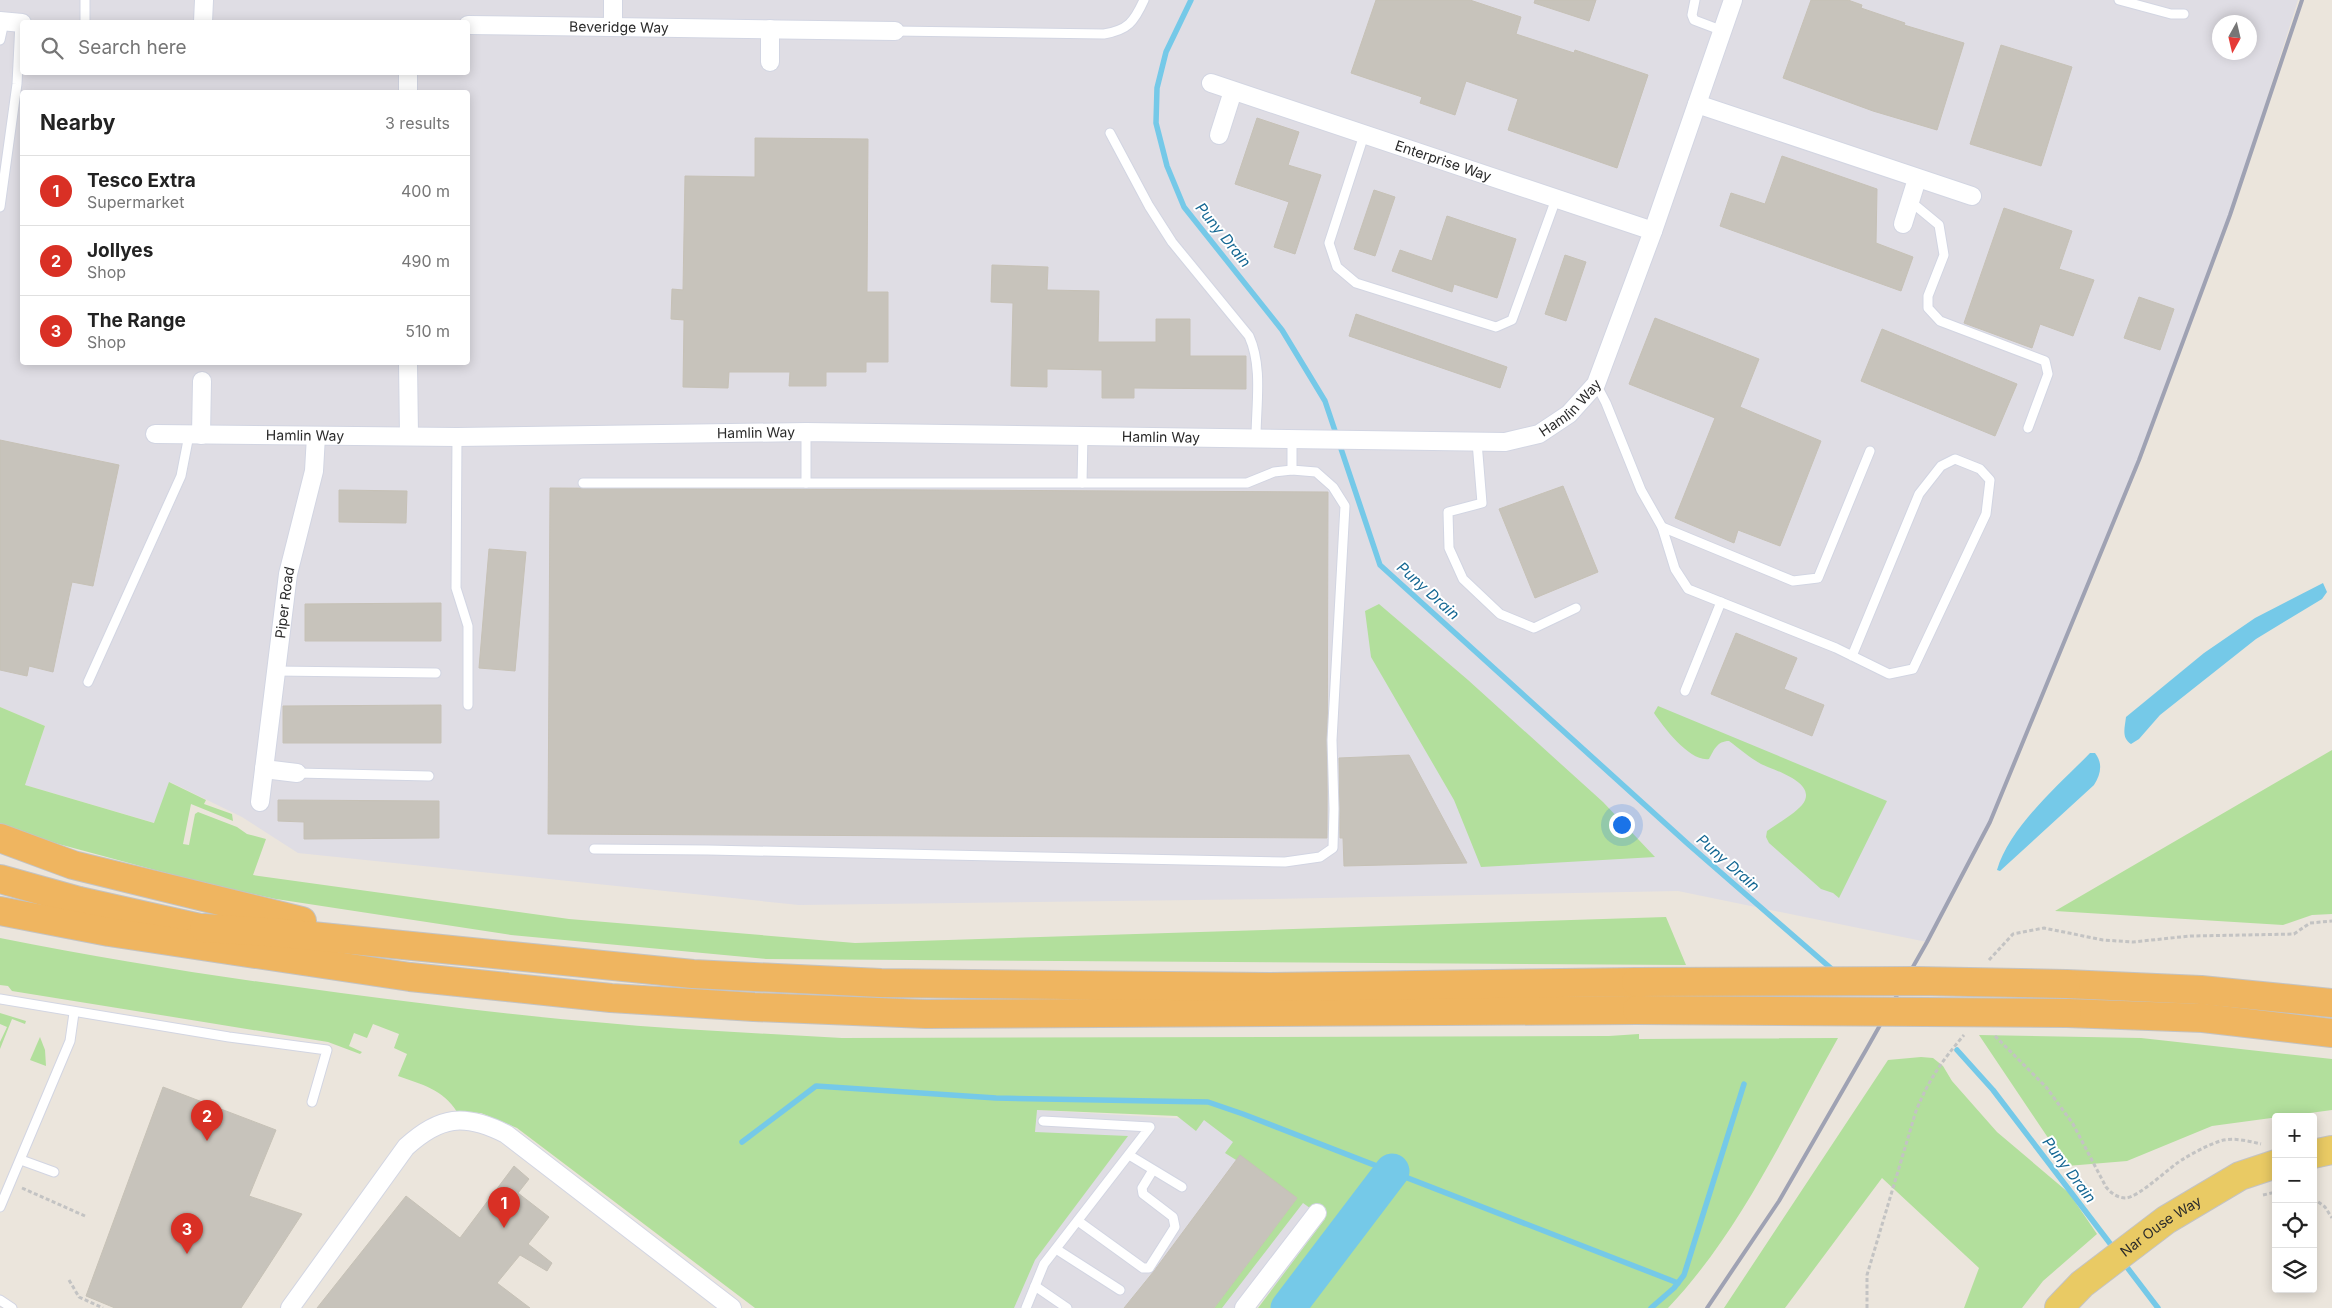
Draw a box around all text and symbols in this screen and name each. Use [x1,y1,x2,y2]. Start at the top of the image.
north arrow [2212,15,2257,60]
street label: Beveridge Way [569,17,669,36]
search box [20,20,470,75]
icon: search [38,34,66,62]
text: Search here [78,36,187,59]
text: Nearby [40,110,115,135]
text: 3 results [385,113,450,133]
street label: Enterprise Way [1393,136,1494,184]
text: Tesco Extra [87,169,196,192]
text: 1 [53,181,59,201]
text: 400 m [401,181,450,201]
text: Supermarket [87,192,184,212]
water label: Puny Drain [1192,199,1255,271]
text: Jollyes [87,239,153,262]
text: 2 [51,251,61,271]
text: 490 m [401,251,450,271]
text: Shop [87,262,126,282]
text: The Range [87,309,186,332]
text: 3 [51,321,61,341]
text: 510 m [405,321,450,341]
text: Shop [87,332,126,352]
street label: Hamlin Way [1536,375,1604,440]
street label: Hamlin Way [717,423,795,441]
street label: Hamlin Way [266,426,344,444]
street label: Hamlin Way [1122,428,1200,446]
water label: Puny Drain [1393,558,1464,624]
street label: Piper Road [271,565,298,639]
your location [1609,812,1635,838]
water label: Puny Drain [1693,830,1764,895]
pin: 2 [191,1100,223,1141]
map controls [2272,1113,2317,1293]
button: + [2272,1113,2317,1158]
water label: Puny Drain [2038,1133,2100,1207]
button: − [2272,1158,2317,1203]
pin: 1 [488,1187,520,1228]
street label: Nar Ouse Way [2117,1192,2204,1260]
button: locate [2272,1203,2317,1248]
pin: 3 [171,1213,203,1254]
button: layers [2272,1248,2317,1293]

